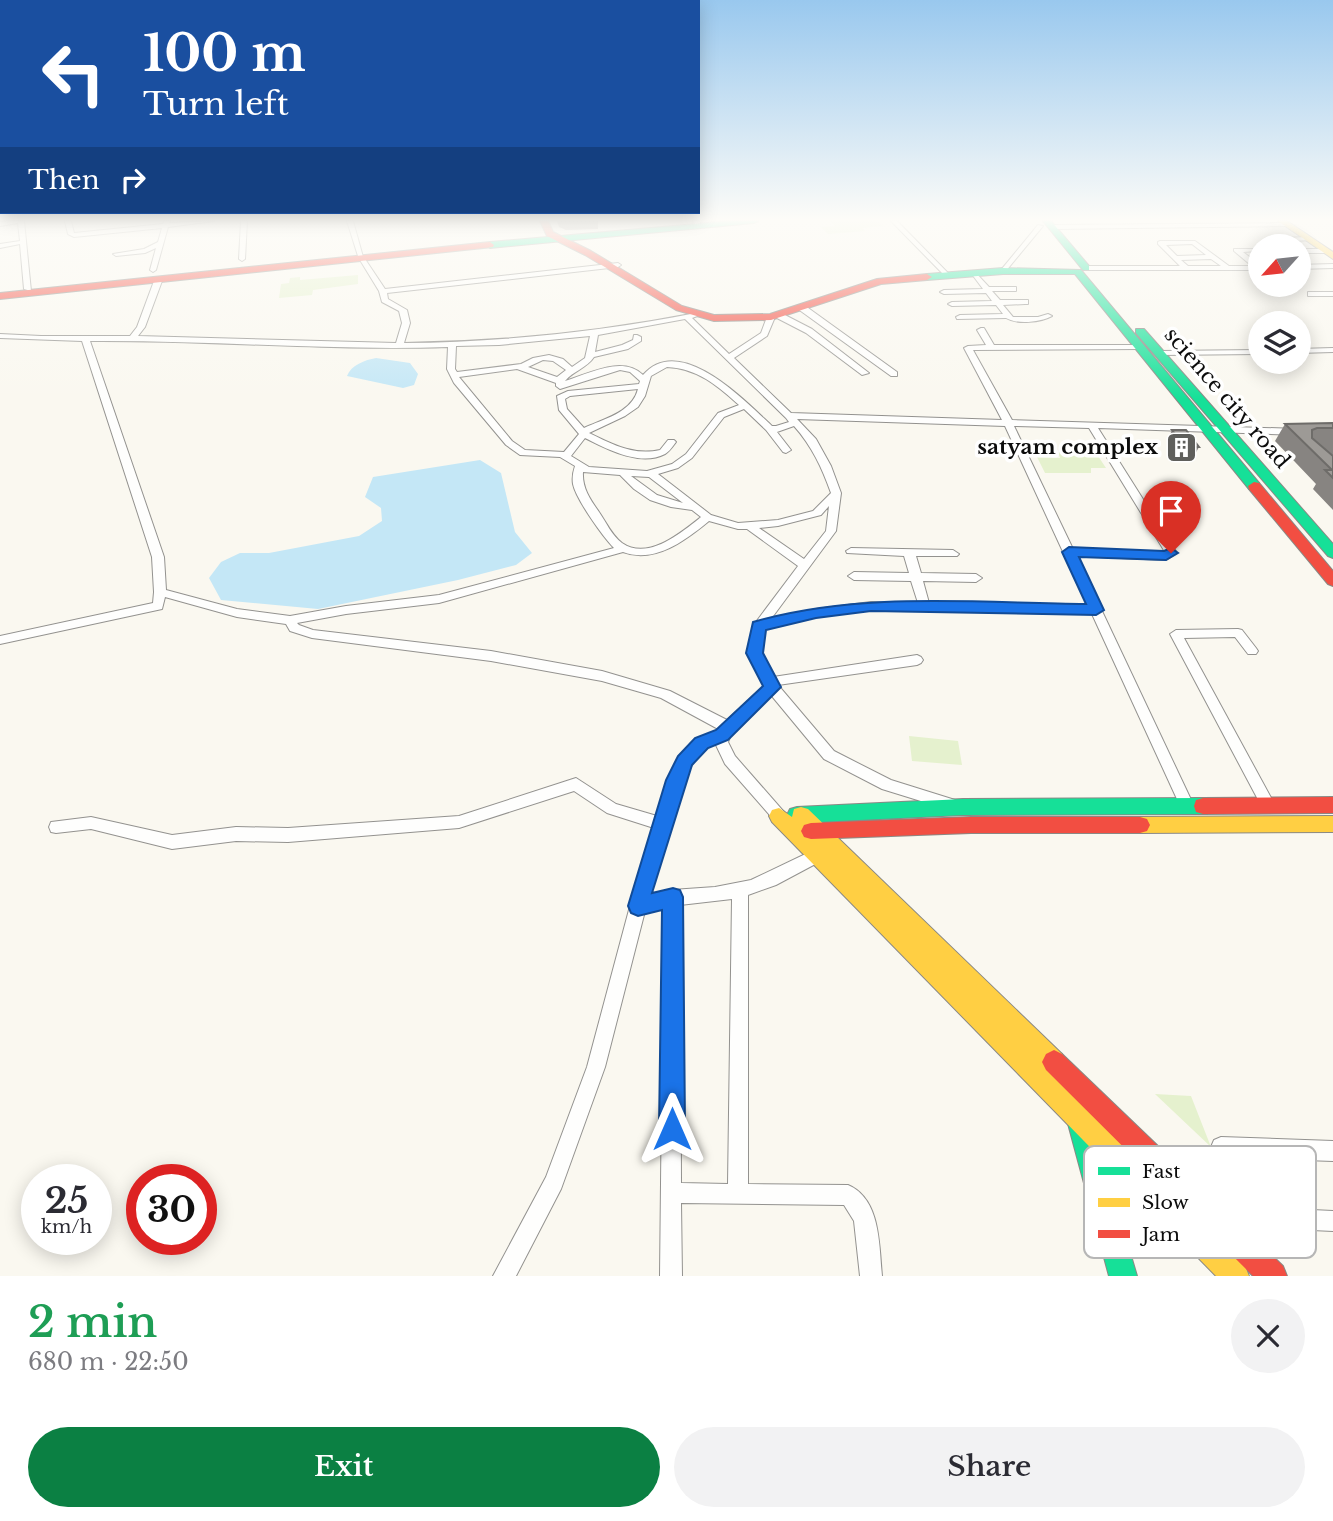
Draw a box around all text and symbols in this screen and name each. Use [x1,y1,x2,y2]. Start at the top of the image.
text: 100 m [143,23,306,84]
icon: left [28,28,119,119]
text: Turn left [143,84,289,124]
icon: right [114,161,152,199]
text: Then [28,164,100,196]
north arrow [1248,234,1311,298]
map controls [1248,234,1311,374]
button: layers [1248,311,1311,374]
street label: science city road [1159,322,1295,474]
building icon: satyam complex [1164,430,1198,464]
place label: satyam complex [977,434,1158,460]
pin [1141,481,1201,553]
icon: arrive [1152,492,1190,530]
position arrow [635,1092,709,1166]
legend [1084,1146,1316,1258]
text: Fast [1142,1160,1181,1183]
speed limit sign: 30 [126,1164,217,1255]
text: 25 [45,1179,88,1222]
text: Slow [1142,1191,1189,1214]
text: km/h [41,1216,92,1238]
text: Jam [1139,1223,1180,1246]
text: 2 min [28,1296,157,1348]
button: close [1231,1299,1305,1373]
text: 680 m · 22:50 [28,1348,189,1376]
button: Exit [28,1427,660,1507]
button: Share [674,1427,1305,1507]

